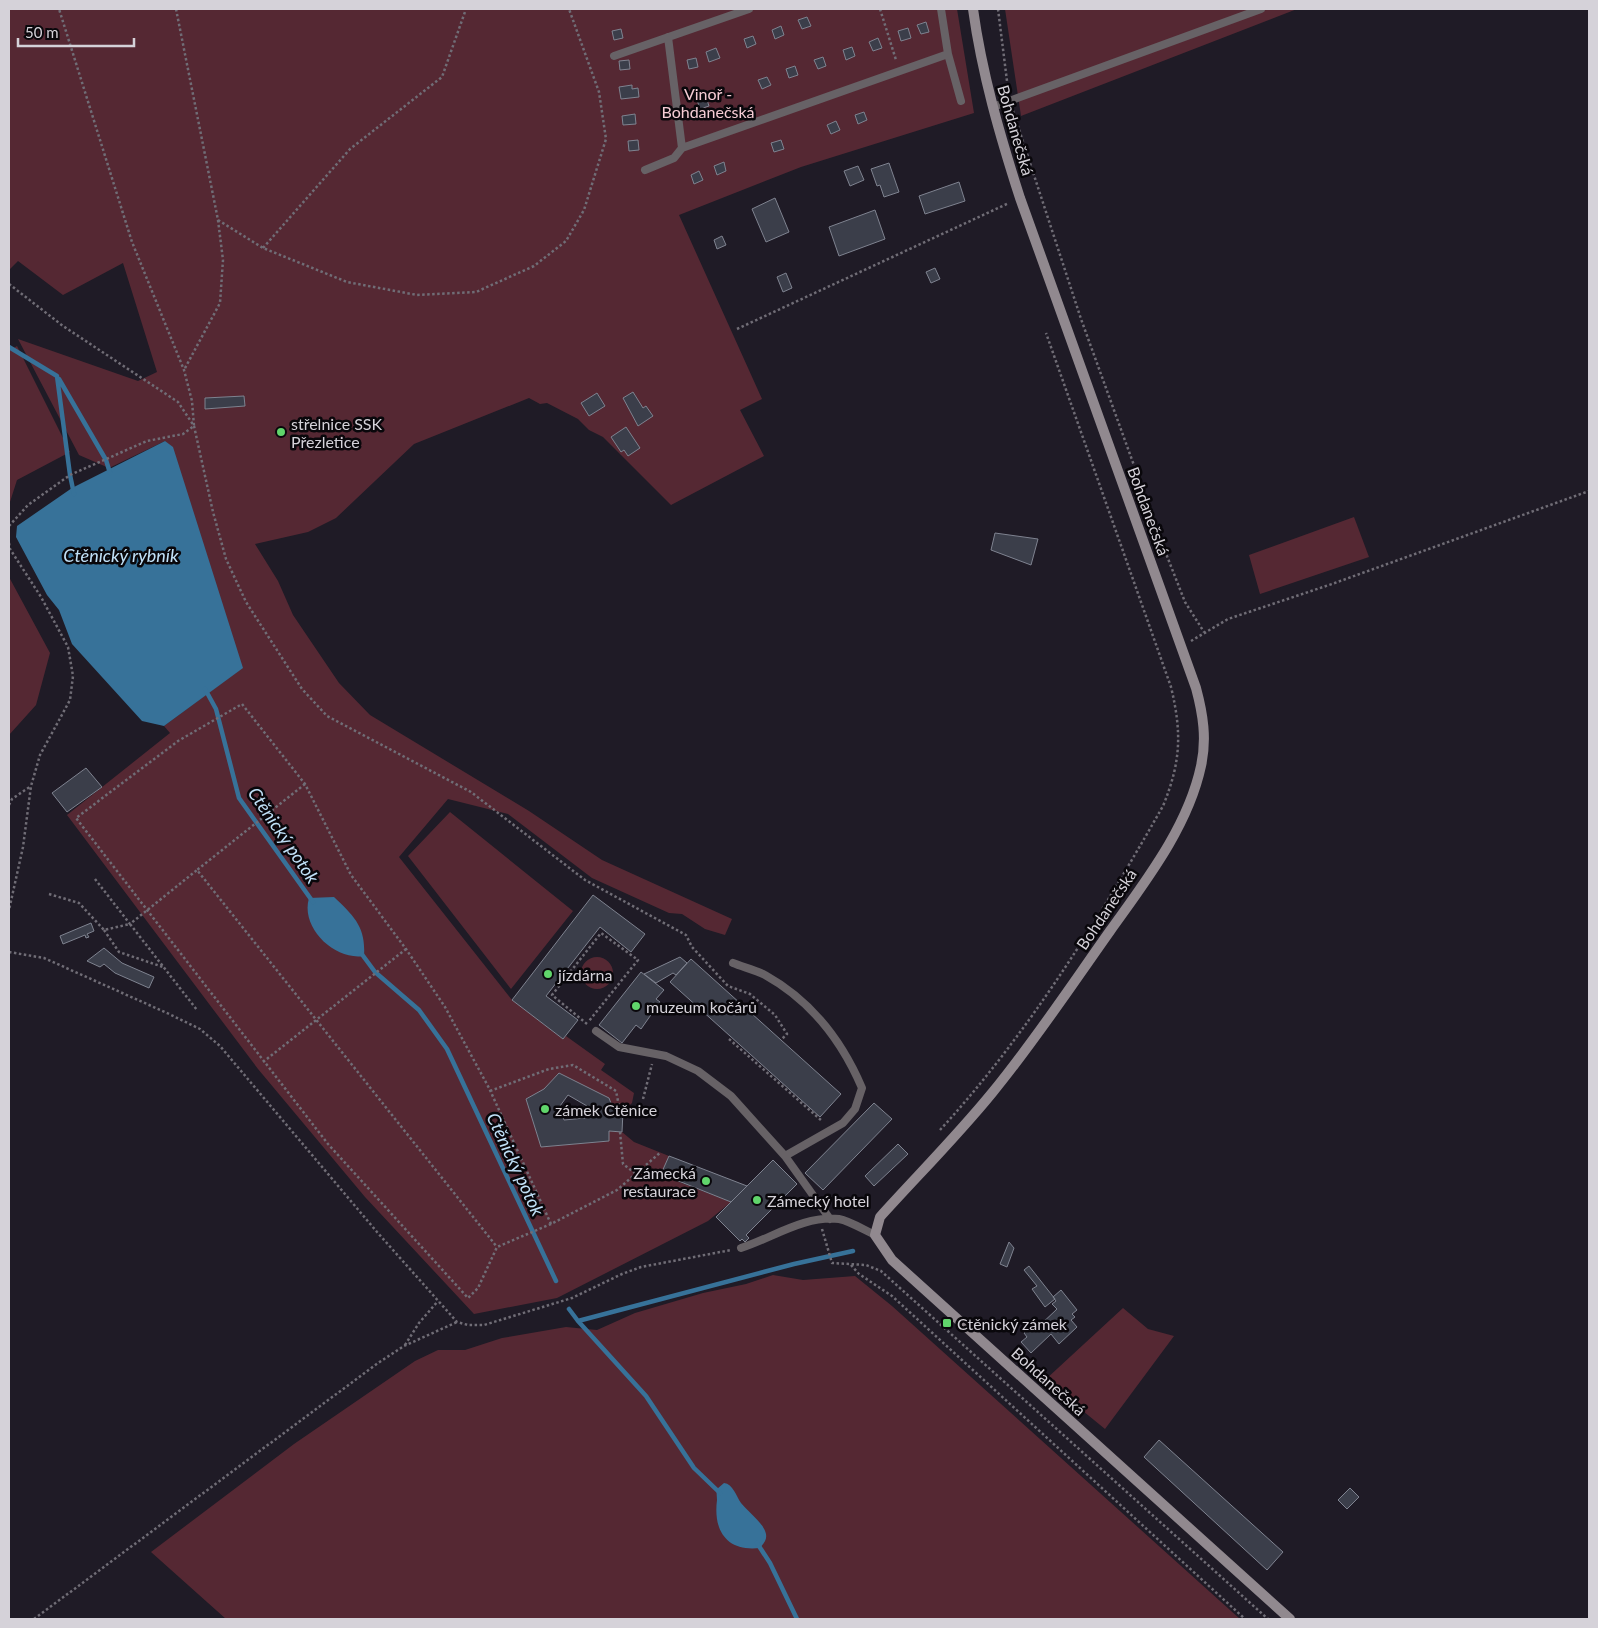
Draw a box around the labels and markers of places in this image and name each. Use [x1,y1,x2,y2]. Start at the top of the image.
place label: střelnice SSK Přezletice [291,414,383,451]
marker: střelnice SSK Přezletice [275,426,287,438]
place label: jízdárna [557,965,612,984]
marker: jízdárna [542,968,554,980]
place label: muzeum kočárů [646,997,757,1016]
marker: muzeum kočárů [630,1000,642,1012]
place label: zámek Ctěnice [555,1100,657,1119]
marker: zámek Ctěnice [539,1103,551,1115]
place label: Zámecká restaurace [623,1163,696,1200]
marker: Zámecká restaurace [700,1175,712,1187]
place label: Zámecký hotel [767,1191,870,1210]
marker: Zámecký hotel [751,1194,763,1206]
place label: Ctěnický zámek [957,1314,1068,1333]
marker: Ctěnický zámek [941,1317,953,1329]

